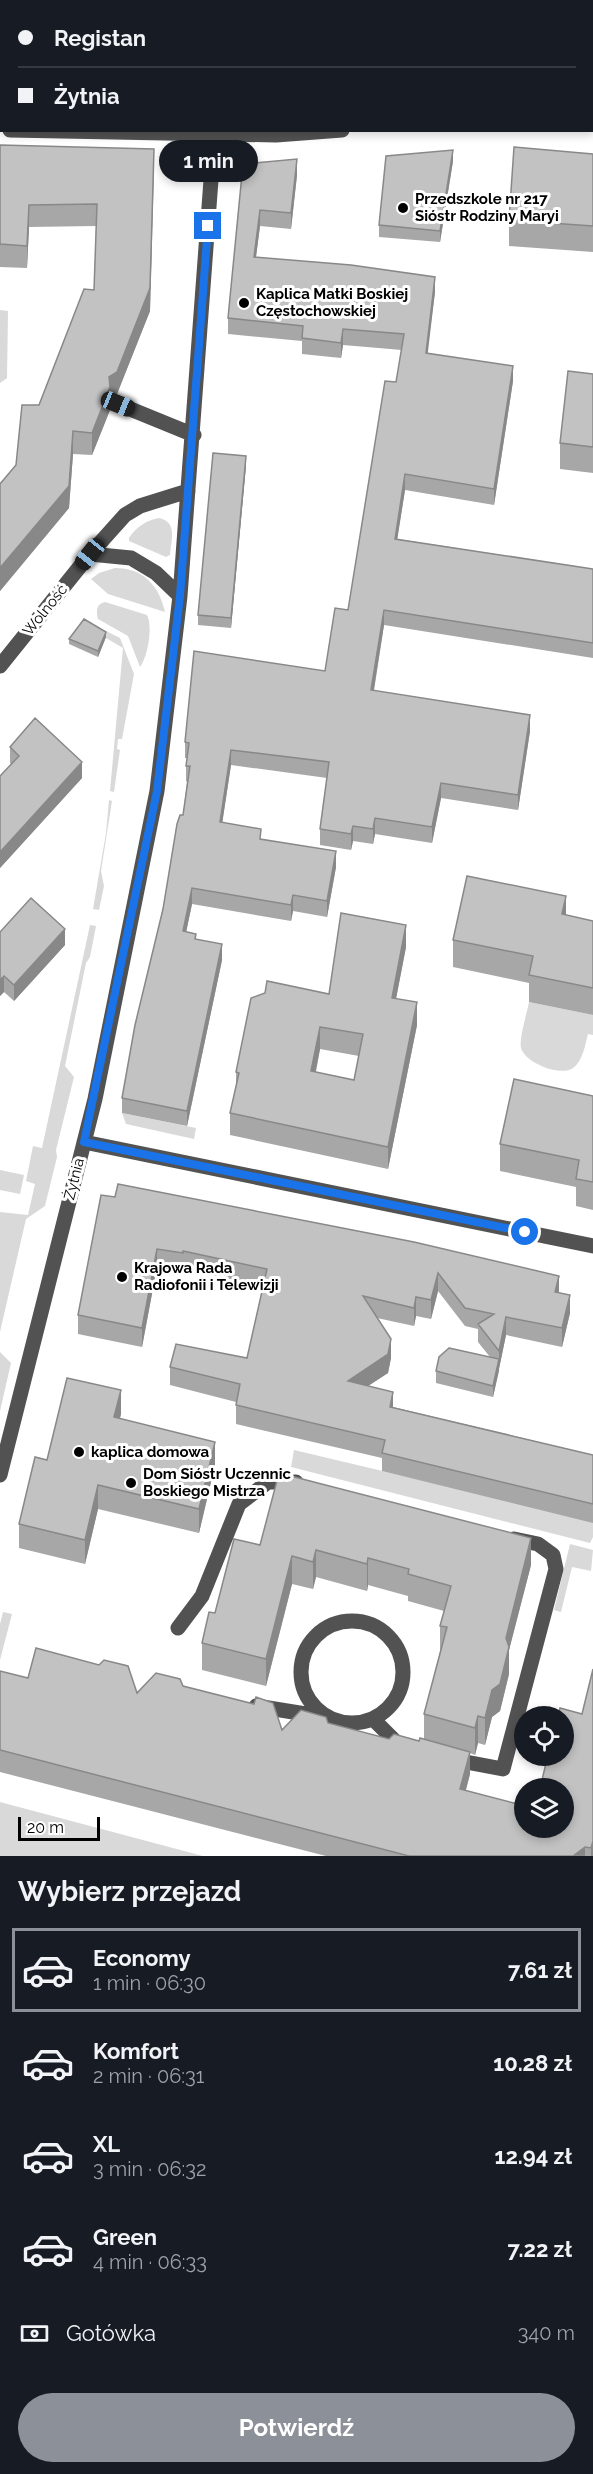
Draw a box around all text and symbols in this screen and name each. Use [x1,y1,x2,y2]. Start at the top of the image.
text: Registan [54,25,146,51]
text: Żytnia [54,83,120,109]
callout: 1 min [158,139,258,181]
text: 1 min [183,149,234,173]
place label: Przedszkole nr 217 Sióstr Rodziny Maryi [415,190,559,225]
marker: Przedszkole nr 217 Sióstr Rodziny Maryi [396,201,410,215]
route end [194,212,221,239]
place label: Kaplica Matki Boskiej Częstochowskiej [256,285,408,320]
marker: Kaplica Matki Boskiej Częstochowskiej [237,296,251,310]
car [98,389,138,419]
car [72,534,108,574]
street label: Wolność [19,581,71,639]
street label: Żytnia [59,1156,88,1202]
route start [511,1218,538,1245]
place label: Krajowa Rada Radiofonii i Telewizji [134,1259,279,1294]
marker: Krajowa Rada Radiofonii i Telewizji [115,1270,129,1284]
place label: kaplica domowa [91,1443,210,1461]
marker: kaplica domowa [72,1445,86,1459]
place label: Dom Sióstr Uczennic Boskiego Mistrza [143,1465,291,1500]
marker: Dom Sióstr Uczennic Boskiego Mistrza [124,1476,138,1490]
map controls [514,1706,574,1838]
button: locate [514,1706,574,1766]
button: layers [514,1778,574,1838]
scale bar [18,1814,100,1842]
text: 20 m [27,1818,64,1837]
text: Wybierz przejazd [18,1876,241,1907]
icon: car [21,1943,75,1997]
text: Economy [93,1945,191,1971]
text: 7.61 zł [508,1957,572,1983]
text: 1 min · 06:30 [93,1971,206,1995]
icon: car [21,2036,75,2090]
text: Komfort [93,2038,179,2064]
text: 10.28 zł [493,2050,572,2076]
text: 2 min · 06:31 [93,2064,204,2088]
icon: car [21,2129,75,2183]
text: XL [93,2131,120,2157]
text: 12.94 zł [495,2143,572,2169]
text: 3 min · 06:32 [93,2157,206,2181]
icon: car [21,2222,75,2276]
text: Green [93,2224,157,2250]
text: 7.22 zł [507,2236,572,2262]
text: 4 min · 06:33 [93,2250,207,2274]
icon: cash [18,2317,51,2350]
text: Gotówka [66,2320,156,2346]
text: 340 m [518,2321,575,2345]
button: Potwierdź [18,2393,575,2462]

